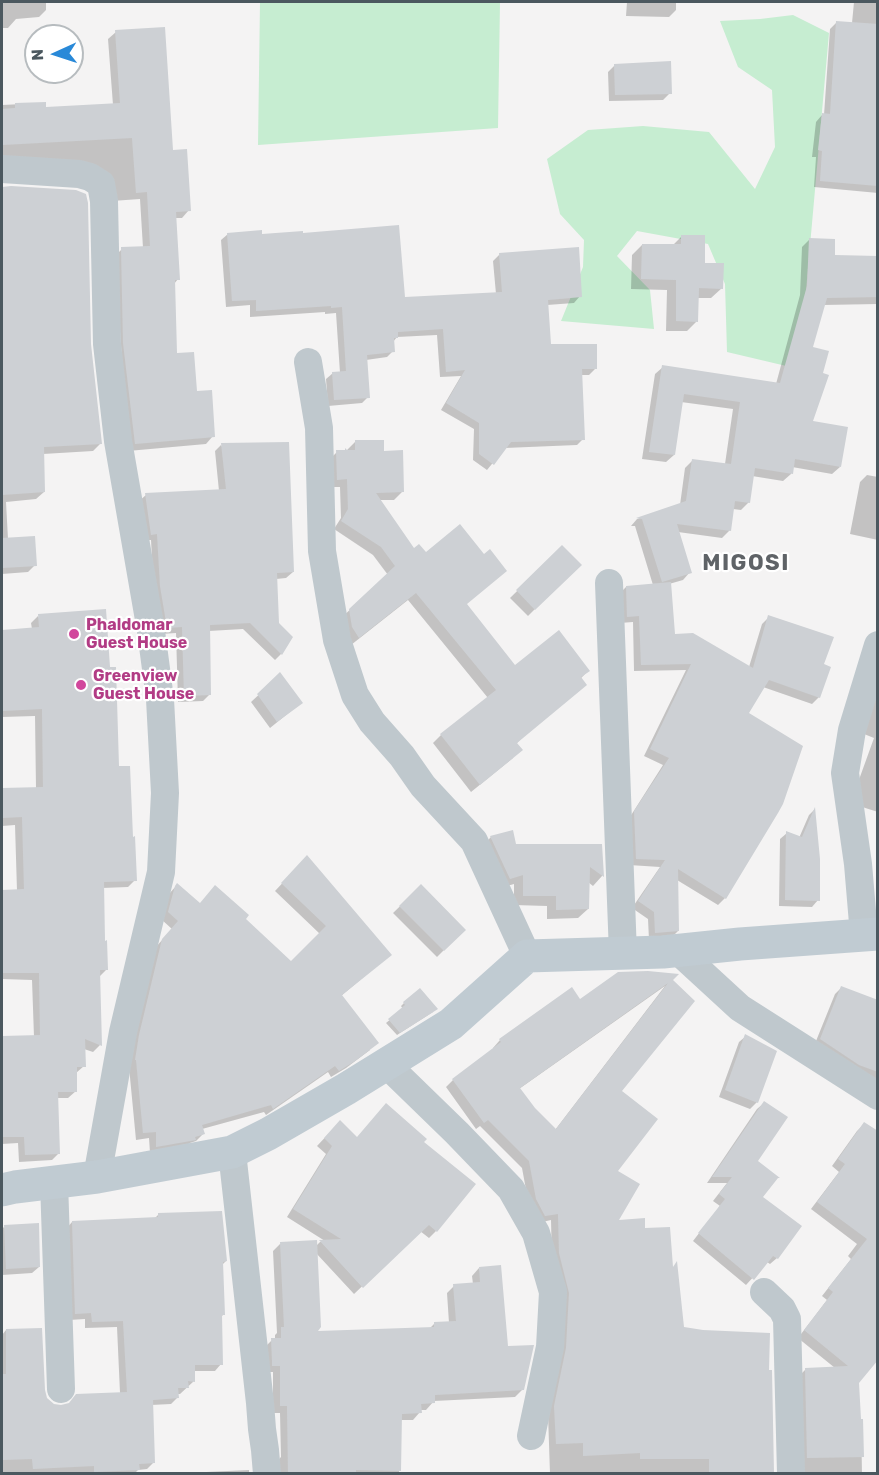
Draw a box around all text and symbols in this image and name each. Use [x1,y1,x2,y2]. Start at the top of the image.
north arrow [24,24,84,84]
text: N [28,49,47,61]
district label: MIGOSI [702,551,790,577]
place label: Phaldomar Guest House [86,615,187,653]
marker: Phaldomar Guest House [67,627,81,641]
place label: Greenview Guest House [93,666,194,704]
marker: Greenview Guest House [74,678,88,692]

